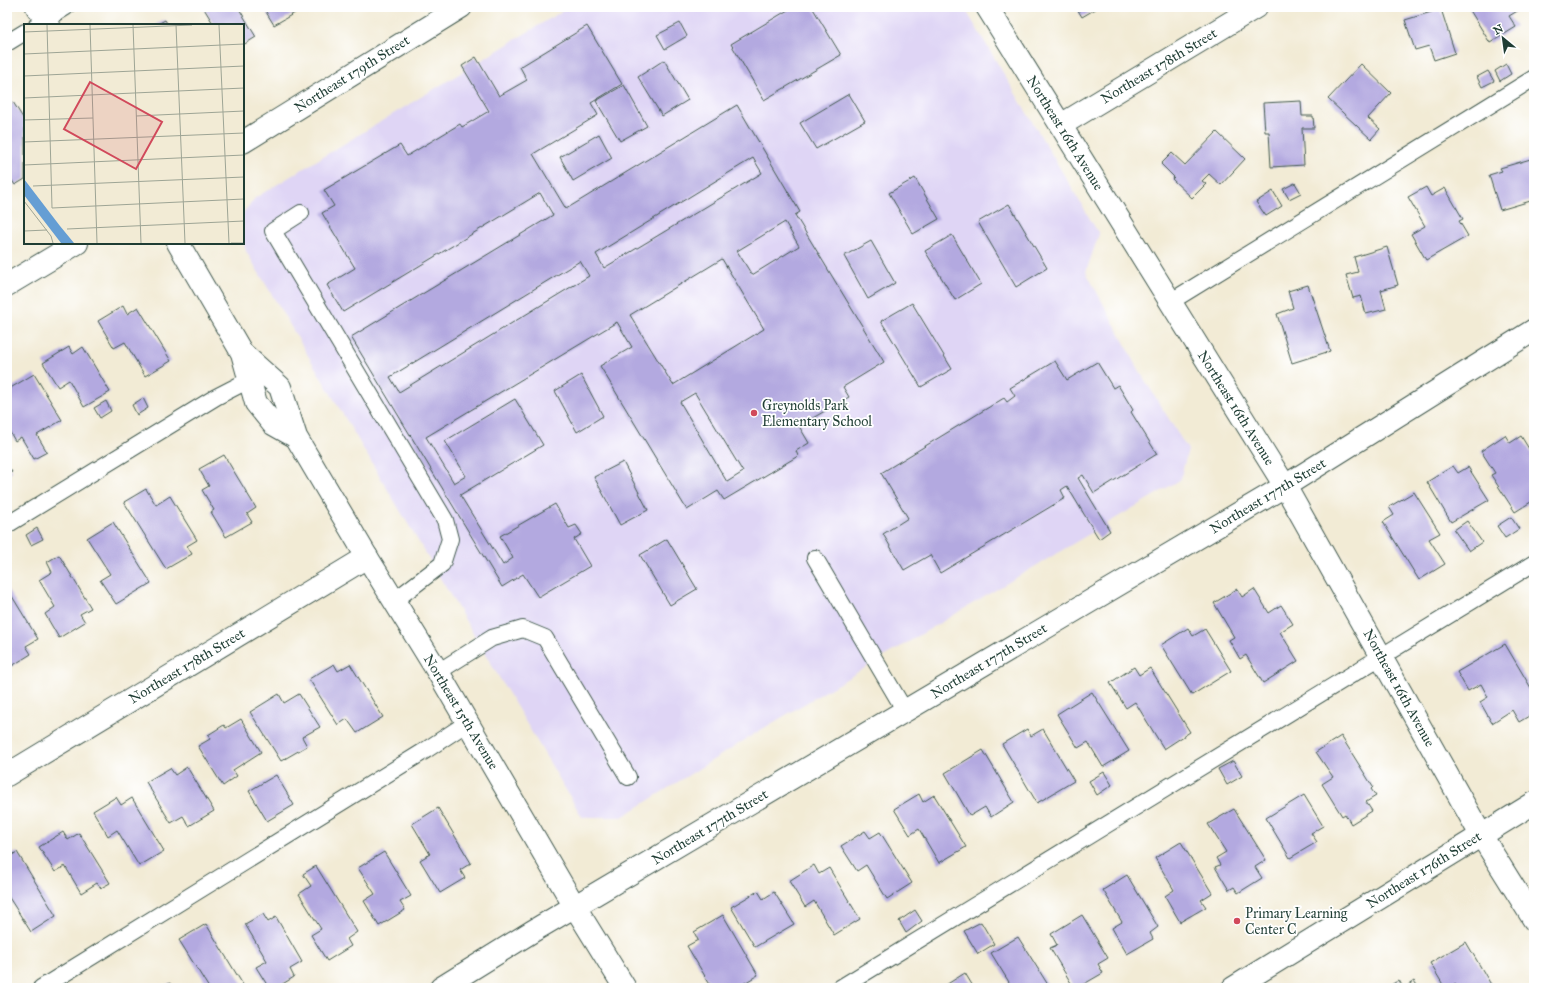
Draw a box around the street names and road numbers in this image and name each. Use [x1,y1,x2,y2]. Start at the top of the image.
street label: Northeast 178th Street [1098,25,1220,107]
street label: Northeast 179th Street [291,32,413,116]
street label: Northeast 16th Avenue [1023,73,1107,194]
street label: Northeast 16th Avenue [1194,348,1278,469]
street label: Northeast 177th Street [1207,455,1329,537]
street label: Northeast 177th Street [928,620,1050,702]
street label: Northeast 178th Street [126,625,248,707]
street label: Northeast 16th Avenue [1360,626,1439,750]
street label: Northeast 15th Avenue [420,651,502,773]
street label: Northeast 177th Street [649,786,771,868]
street label: Northeast 176th Street [1363,828,1485,912]

